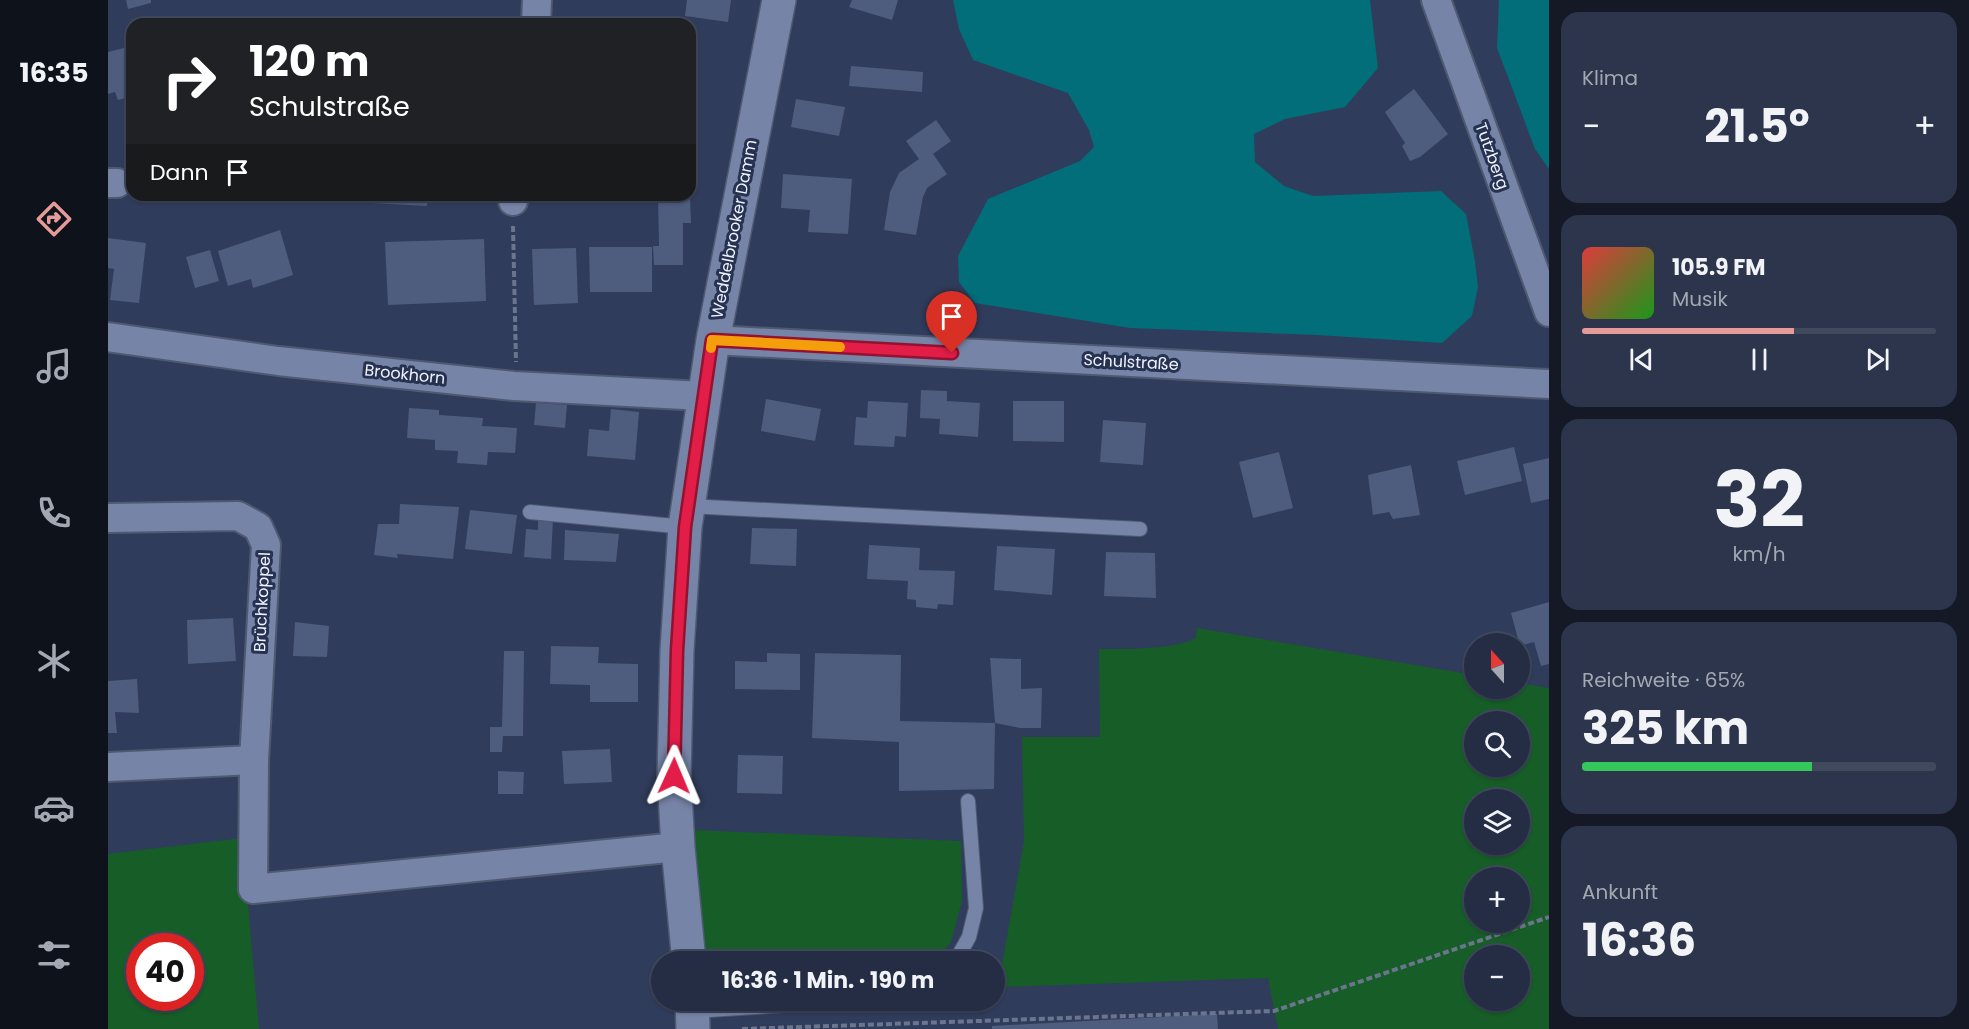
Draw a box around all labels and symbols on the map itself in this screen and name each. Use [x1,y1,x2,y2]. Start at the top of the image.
street label: Tutzberg [1469,119,1515,193]
street label: Weddelbrooker Damm [705,138,763,320]
pin [926,291,977,353]
street label: Schulstraße [1083,348,1179,376]
street label: Brookhorn [363,358,447,390]
street label: Brüchkoppel [248,551,276,653]
north arrow [1464,633,1530,699]
position arrow [642,744,706,808]
speed limit sign: 40 [126,933,204,1011]

